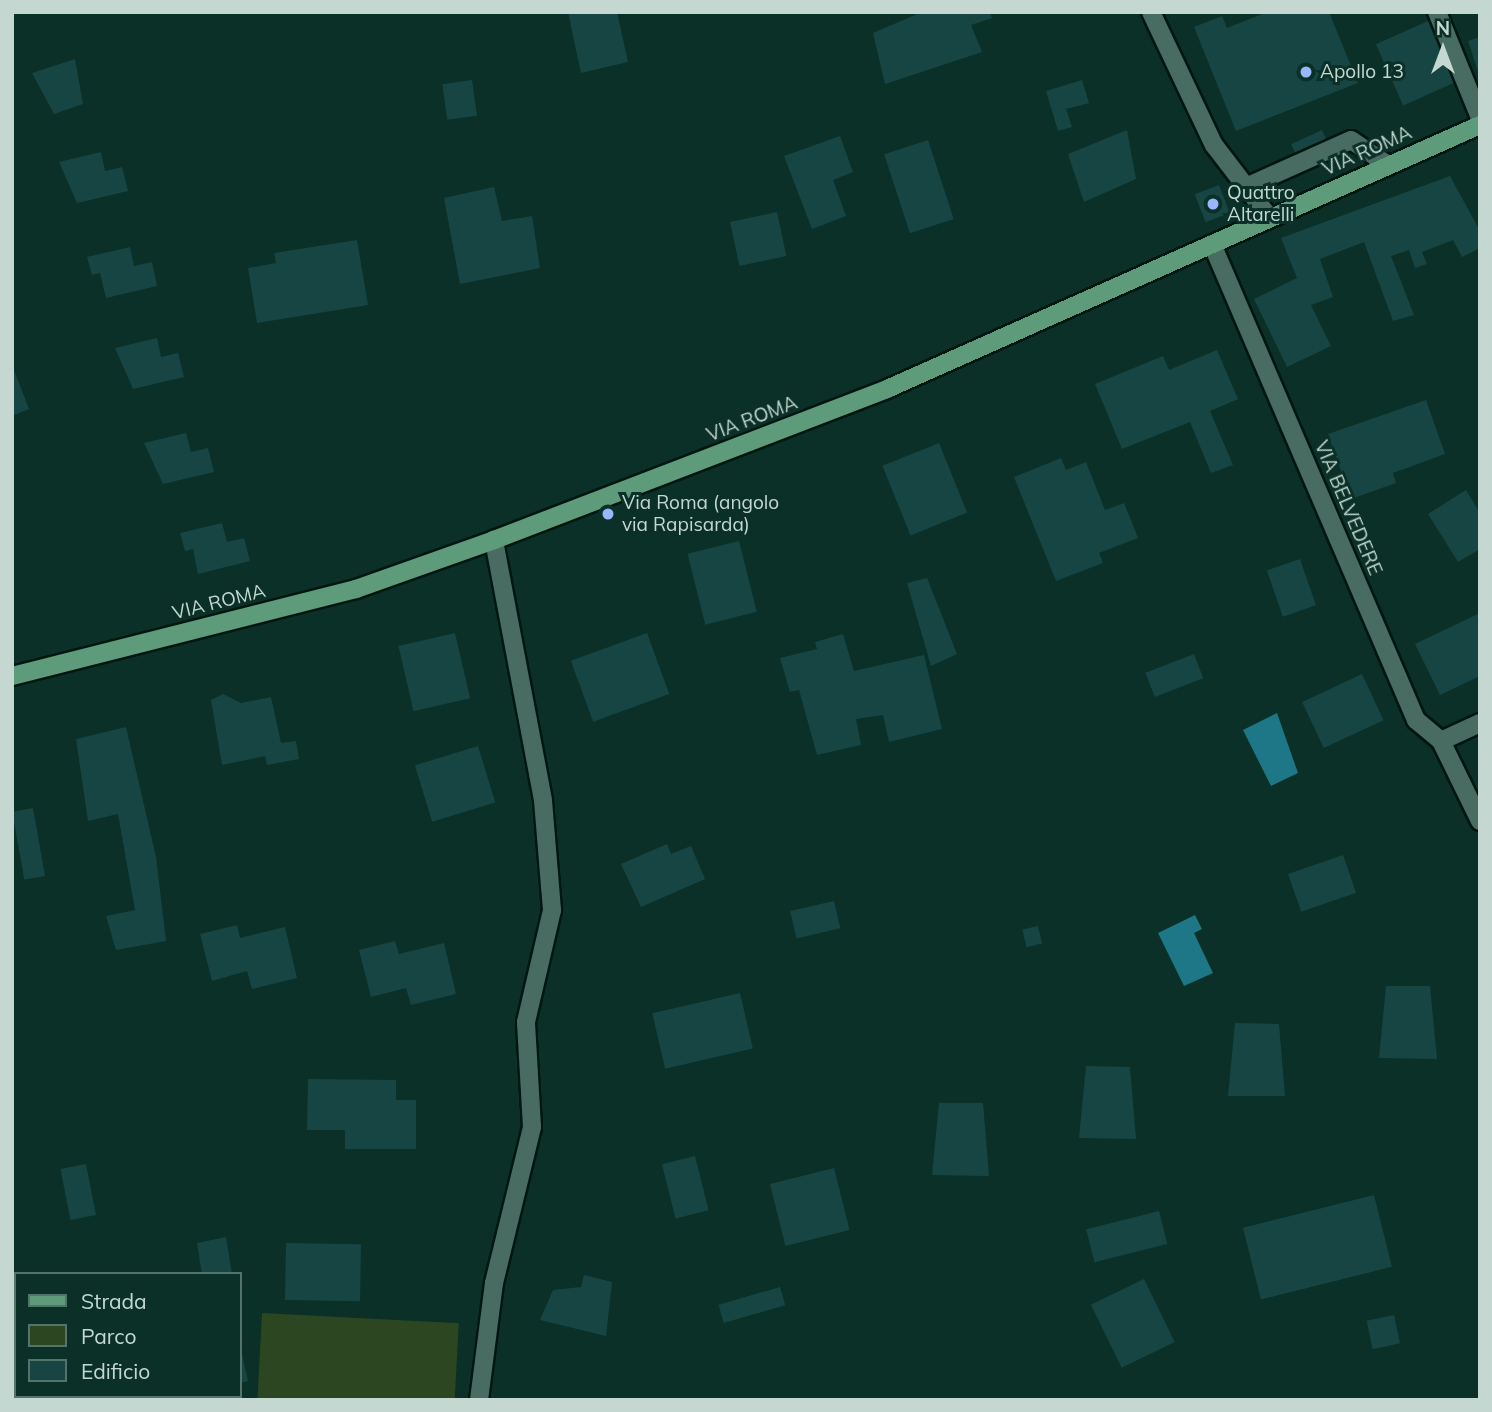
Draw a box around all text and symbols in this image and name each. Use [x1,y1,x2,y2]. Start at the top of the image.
north arrow [1408,14,1478,84]
text: N [1436,16,1450,40]
place label: Apollo 13 [1320,61,1404,83]
marker: Apollo 13 [1298,64,1314,80]
street label: VIA ROMA [1319,121,1415,181]
place label: Quattro Altarelli [1227,182,1295,226]
marker: Quattro Altarelli [1205,196,1221,212]
street label: VIA ROMA [704,391,800,447]
street label: VIA BELVEDERE [1309,437,1387,579]
place label: Via Roma (angolo via Rapisarda) [622,492,779,536]
marker: Via Roma (angolo via Rapisarda) [600,506,616,522]
street label: VIA ROMA [170,579,268,625]
legend [14,1272,242,1398]
text: Strada [81,1288,147,1314]
text: Parco [81,1323,136,1349]
text: Edificio [81,1358,150,1384]

